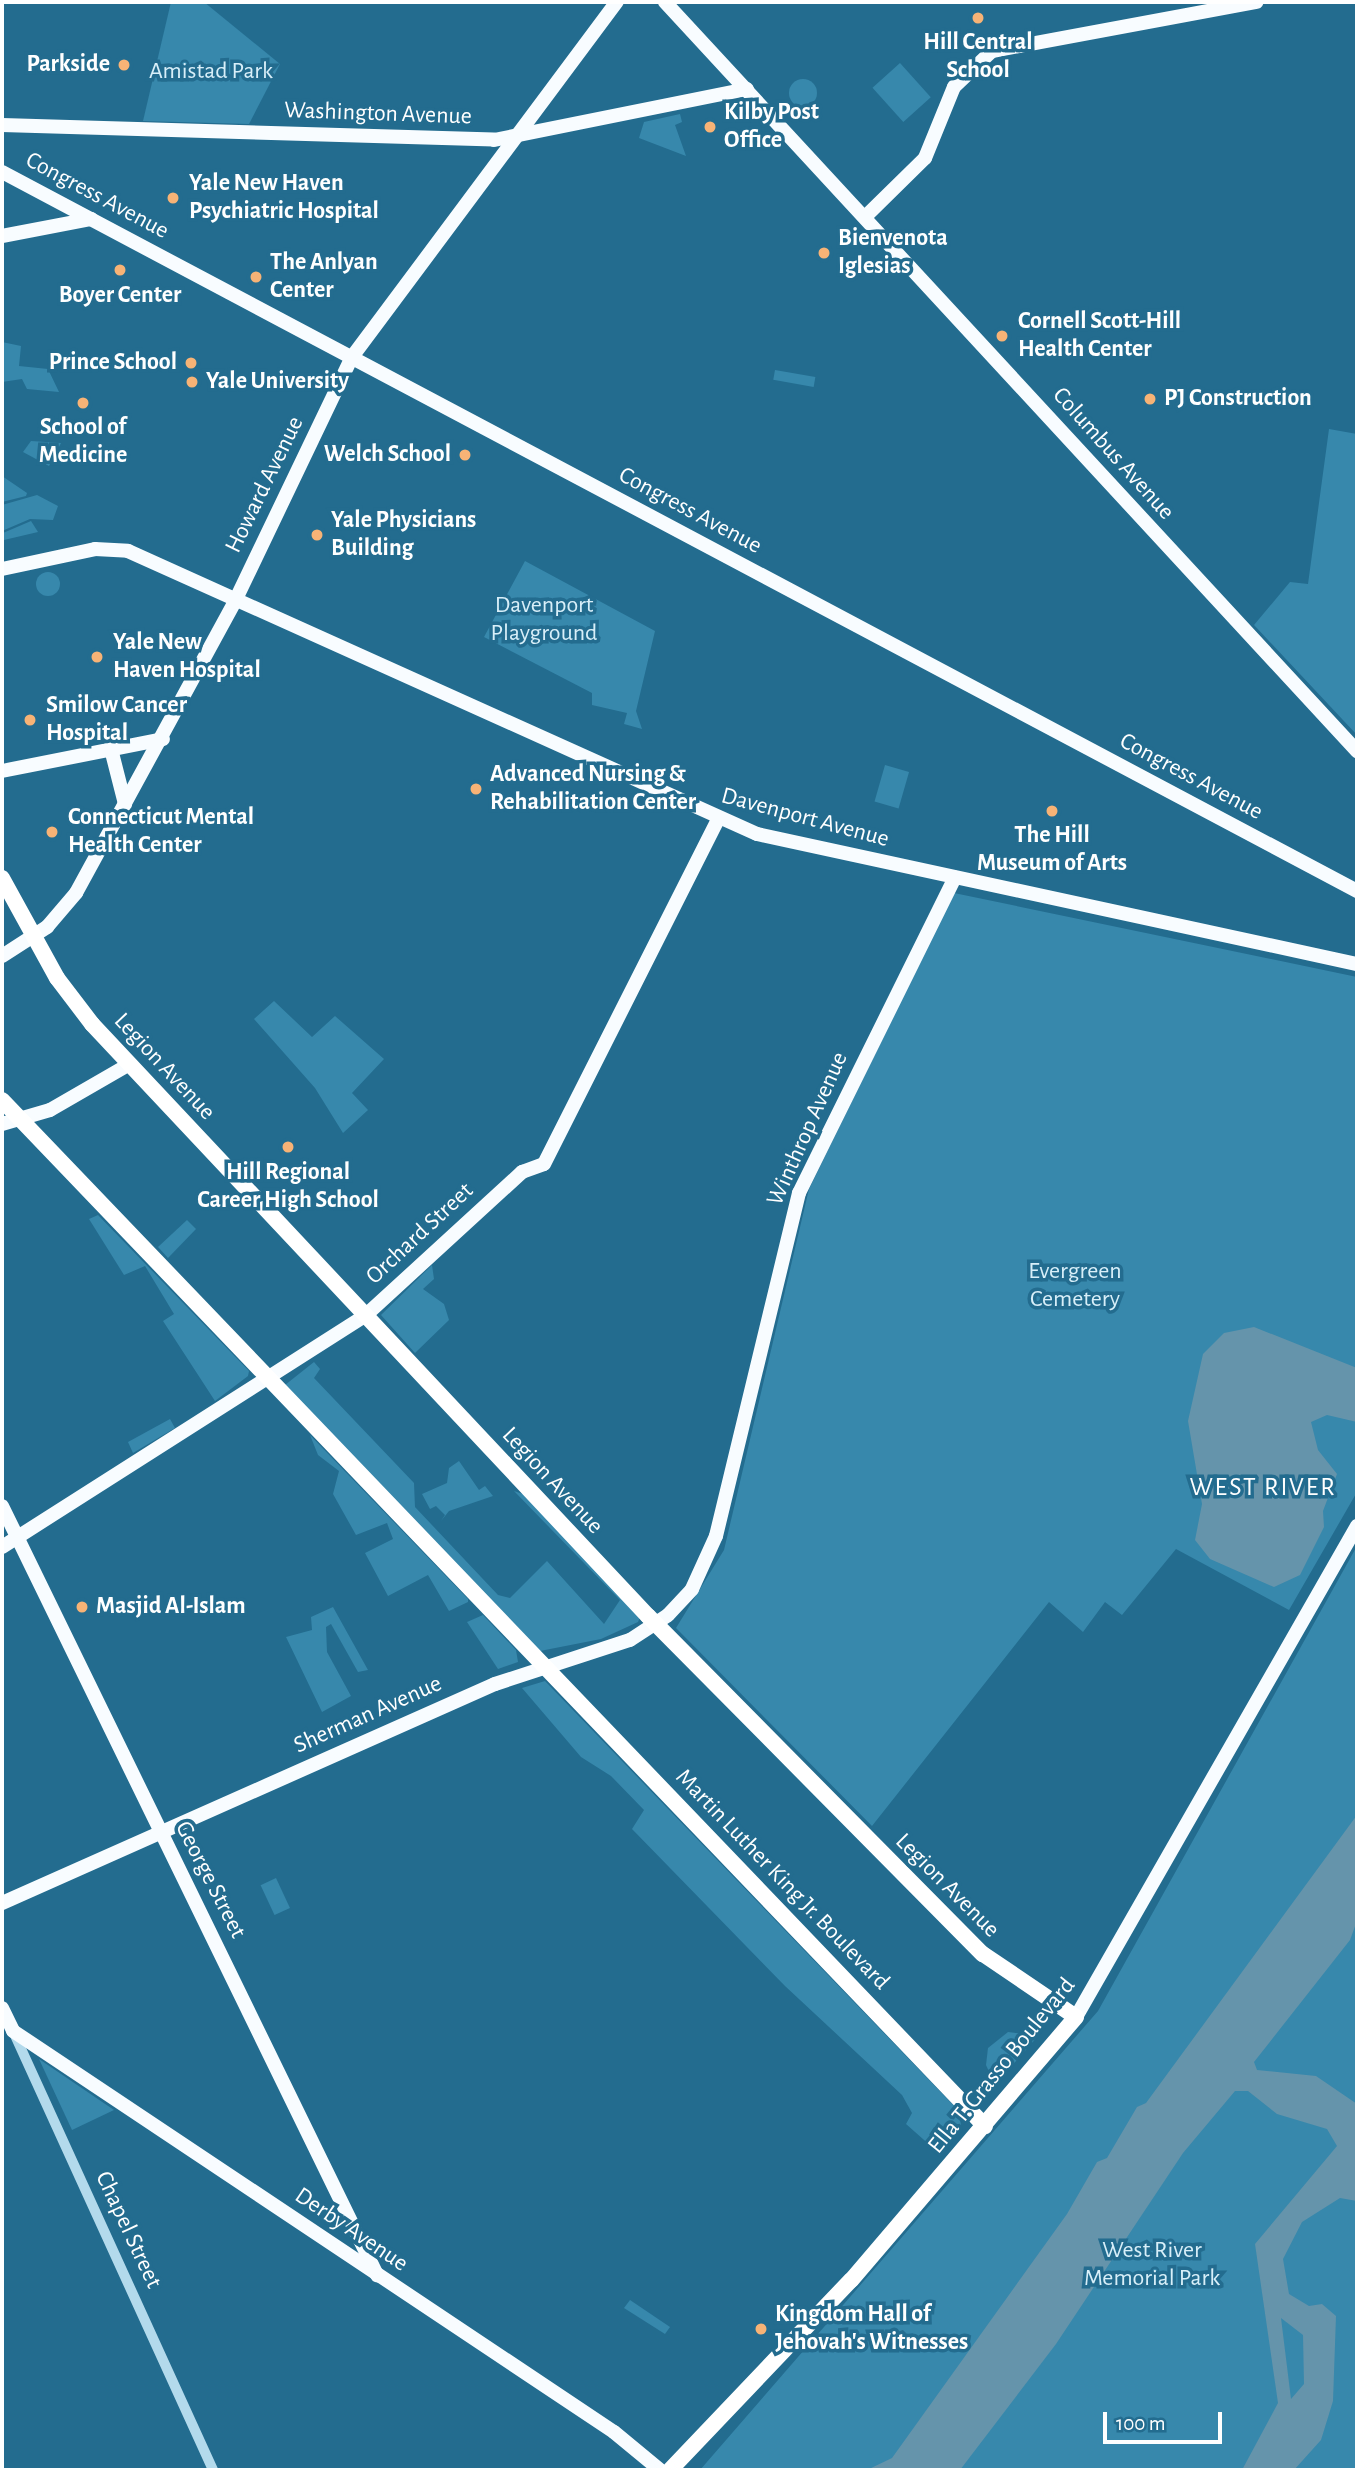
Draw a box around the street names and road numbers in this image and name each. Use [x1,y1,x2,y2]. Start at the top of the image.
street label: Washington Avenue [284,96,472,132]
street label: Congress Avenue [20,146,174,246]
street label: Columbus Avenue [1046,382,1180,526]
street label: Howard Avenue [220,412,310,558]
street label: Congress Avenue [613,461,767,561]
street label: Congress Avenue [1114,727,1268,827]
street label: Davenport Avenue [718,782,892,854]
street label: Legion Avenue [107,1008,221,1126]
street label: Winthrop Avenue [761,1048,855,1210]
street label: Orchard Street [360,1177,480,1291]
street label: Legion Avenue [495,1422,609,1540]
street label: Sherman Avenue [290,1670,446,1760]
street label: Martin Luther King Jr. Boulevard [669,1764,895,1996]
street label: George Street [168,1817,252,1943]
street label: Legion Avenue [889,1828,1005,1944]
street label: Ella T. Grasso Boulevard [922,1972,1082,2160]
street label: Chapel Street [88,2167,168,2293]
street label: Derby Avenue [289,2182,413,2278]

